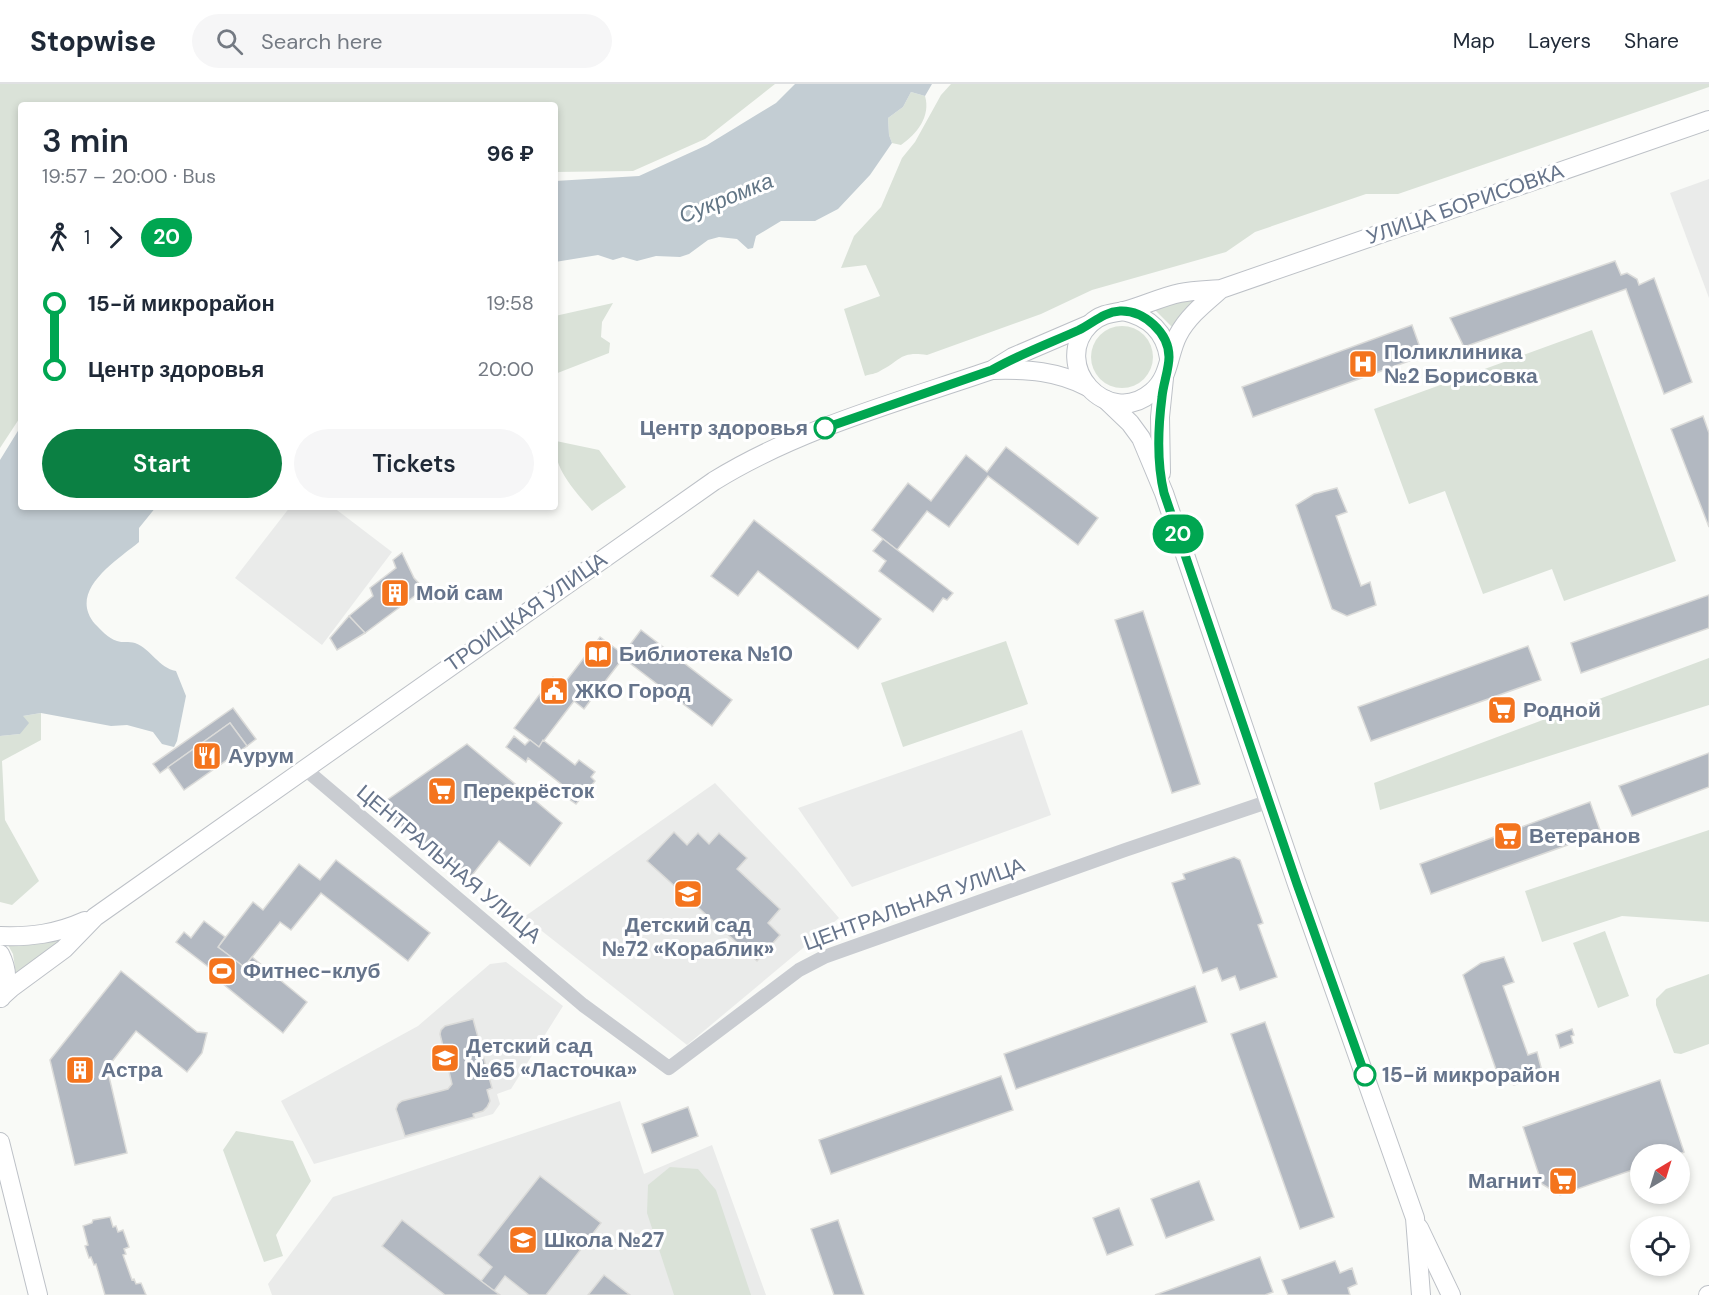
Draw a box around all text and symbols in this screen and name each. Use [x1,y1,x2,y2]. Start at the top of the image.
search box [192,14,612,68]
text: Stopwise [30,23,156,60]
icon: search [213,25,246,58]
text: Search here [261,27,382,56]
text: Map [1453,27,1495,55]
text: Layers [1528,27,1591,55]
text: Share [1624,27,1679,55]
text: 3 min [42,119,129,162]
text: 96 ₽ [487,139,534,168]
street label: УЛИЦА БОРИСОВКА [1363,157,1567,251]
text: 19:57 – 20:00 · Bus [42,163,216,189]
water label: Сукромка [675,166,777,230]
icon: walk [42,221,75,254]
icon: forward [99,221,132,254]
text: 20 [153,223,180,251]
text: 1 [84,224,90,250]
text: 15-й микрорайон [88,289,275,318]
text: 19:58 [487,290,534,316]
place label: Поликлиника №2 Борисовка [1384,338,1538,390]
hospital icon: Поликлиника №2 Борисовка [1347,348,1379,380]
text: Центр здоровья [88,355,264,384]
text: 20:00 [478,356,534,382]
place label: Центр здоровья [640,414,808,442]
marker: Центр здоровья [814,417,836,439]
button: Start [42,429,282,498]
button: Tickets [294,429,534,498]
line badge: 20 [1151,514,1205,554]
text: 20 [1165,520,1191,548]
street label: ТРОИЦКАЯ УЛИЦА [440,546,612,678]
building icon: Мой сам [379,577,411,609]
place label: Мой сам [416,579,503,607]
library icon: Библиотека №10 [582,638,614,670]
place label: Библиотека №10 [619,640,793,668]
public building icon: ЖКО Город [538,675,570,707]
place label: ЖКО Город [574,677,690,705]
supermarket icon: Родной [1486,694,1518,726]
place label: Родной [1523,696,1601,724]
restaurant icon: Аурум [191,740,223,772]
place label: Аурум [228,742,294,770]
supermarket icon: Перекрёсток [426,775,458,807]
place label: Перекрёсток [463,777,595,805]
street label: ЦЕНТРАЛЬНАЯ УЛИЦА [351,778,547,950]
supermarket icon: Ветеранов [1492,820,1524,852]
place label: Ветеранов [1529,822,1641,850]
street label: ЦЕНТРАЛЬНАЯ УЛИЦА [800,851,1028,957]
school or university icon: Детский сад №72 «Кораблик» [672,878,704,910]
place label: Детский сад №72 «Кораблик» [602,911,774,963]
sports icon: Фитнес-клуб [206,955,238,987]
place label: Фитнес-клуб [243,957,380,985]
place label: Детский сад №65 «Ласточка» [466,1032,637,1084]
school or university icon: Детский сад №65 «Ласточка» [429,1042,461,1074]
building icon: Астра [64,1054,96,1086]
place label: Астра [101,1056,163,1084]
place label: 15-й микрорайон [1382,1061,1560,1089]
marker: 15-й микрорайон [1354,1064,1376,1086]
north arrow [1630,1144,1690,1204]
map controls [1630,1144,1690,1276]
supermarket icon: Магнит [1547,1165,1579,1197]
place label: Магнит [1468,1167,1542,1195]
button: locate [1630,1216,1690,1276]
school or university icon: Школа №27 [507,1224,539,1256]
place label: Школа №27 [544,1226,664,1254]

